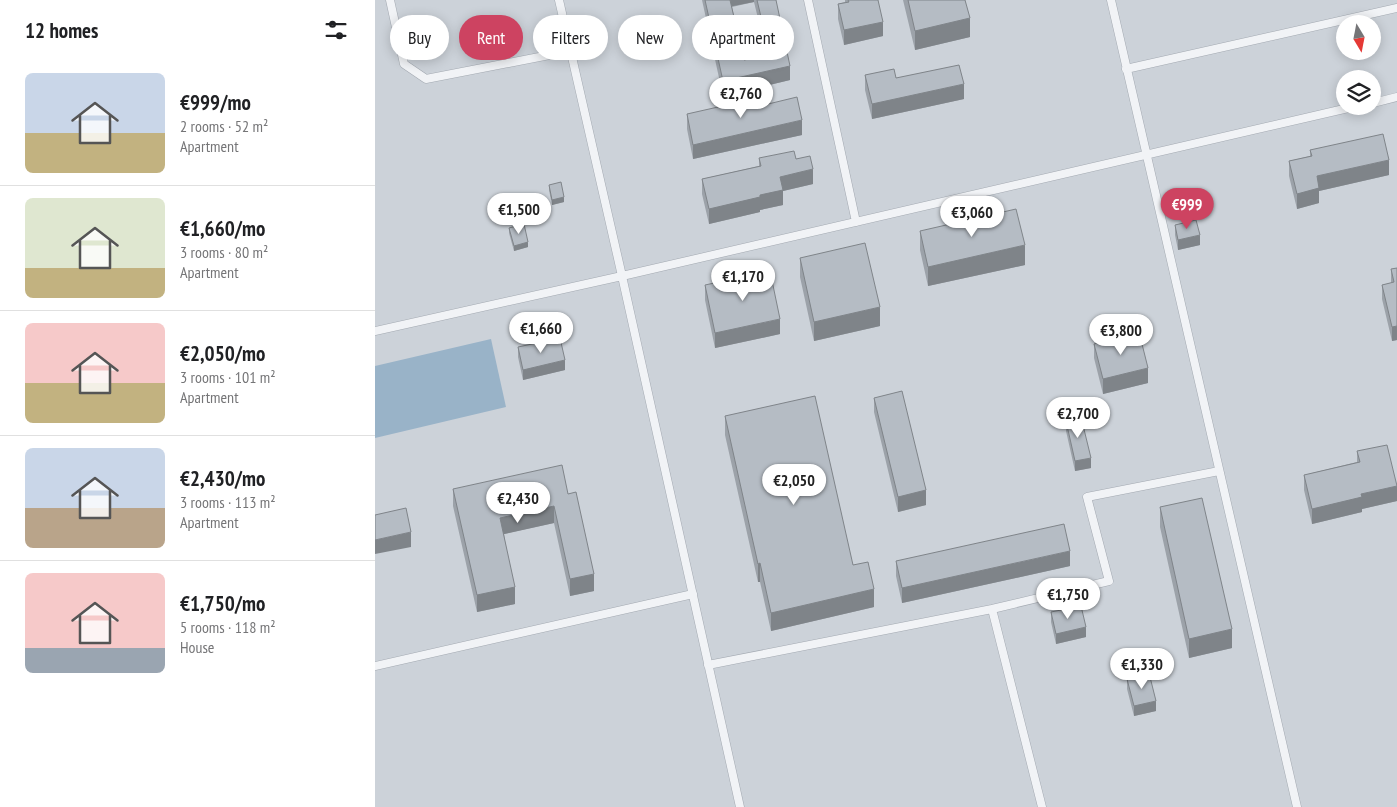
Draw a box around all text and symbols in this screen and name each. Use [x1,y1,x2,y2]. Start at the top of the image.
chip: Buy [390,15,449,60]
chip: Rent [459,15,523,60]
chip: Filters [533,15,608,60]
chip: New [618,15,682,60]
chip: Apartment [692,15,794,60]
north arrow [1336,15,1381,60]
map controls [1336,15,1381,115]
icon: filters [322,16,350,44]
text: 12 homes [25,17,98,44]
button: layers [1336,70,1381,115]
pin: €2,760 [700,76,782,119]
text: €2,760 [720,83,762,103]
text: €999/mo [180,89,251,116]
icon: home [65,93,125,153]
text: 2 rooms · 52 m² [180,116,268,136]
text: Apartment [180,136,239,156]
pin: €999 [1157,188,1217,230]
pin: €1,500 [478,192,560,235]
text: €999 [1172,194,1202,214]
pin: €3,060 [931,196,1013,238]
text: €1,500 [498,199,540,219]
text: €3,060 [951,202,993,222]
text: €1,660/mo [180,215,265,242]
icon: home [65,218,125,278]
text: 3 rooms · 80 m² [180,242,268,262]
pin: €1,170 [702,260,784,302]
text: Apartment [180,262,239,282]
text: €1,170 [722,266,764,286]
pin: €1,660 [500,312,582,354]
pin: €3,800 [1080,314,1162,356]
text: €1,660 [520,318,562,338]
text: €3,800 [1100,320,1142,340]
text: €2,050/mo [180,340,265,367]
icon: home [65,343,125,403]
text: 3 rooms · 101 m² [180,367,276,387]
text: Apartment [180,387,239,407]
pin: €2,700 [1037,396,1119,439]
text: €2,700 [1057,403,1099,423]
pin: €2,050 [753,464,835,506]
text: €2,430/mo [180,465,265,492]
icon: home [65,468,125,528]
text: €2,050 [773,470,815,490]
pin: €2,430 [477,482,559,524]
text: €2,430 [497,488,539,508]
text: 3 rooms · 113 m² [180,492,276,512]
text: Apartment [180,512,239,532]
pin: €1,750 [1027,578,1109,620]
text: €1,750 [1047,584,1089,604]
text: €1,750/mo [180,590,265,617]
icon: home [65,593,125,653]
text: 5 rooms · 118 m² [180,617,276,637]
text: House [180,637,214,657]
pin: €1,330 [1101,648,1183,690]
text: €1,330 [1121,654,1163,674]

